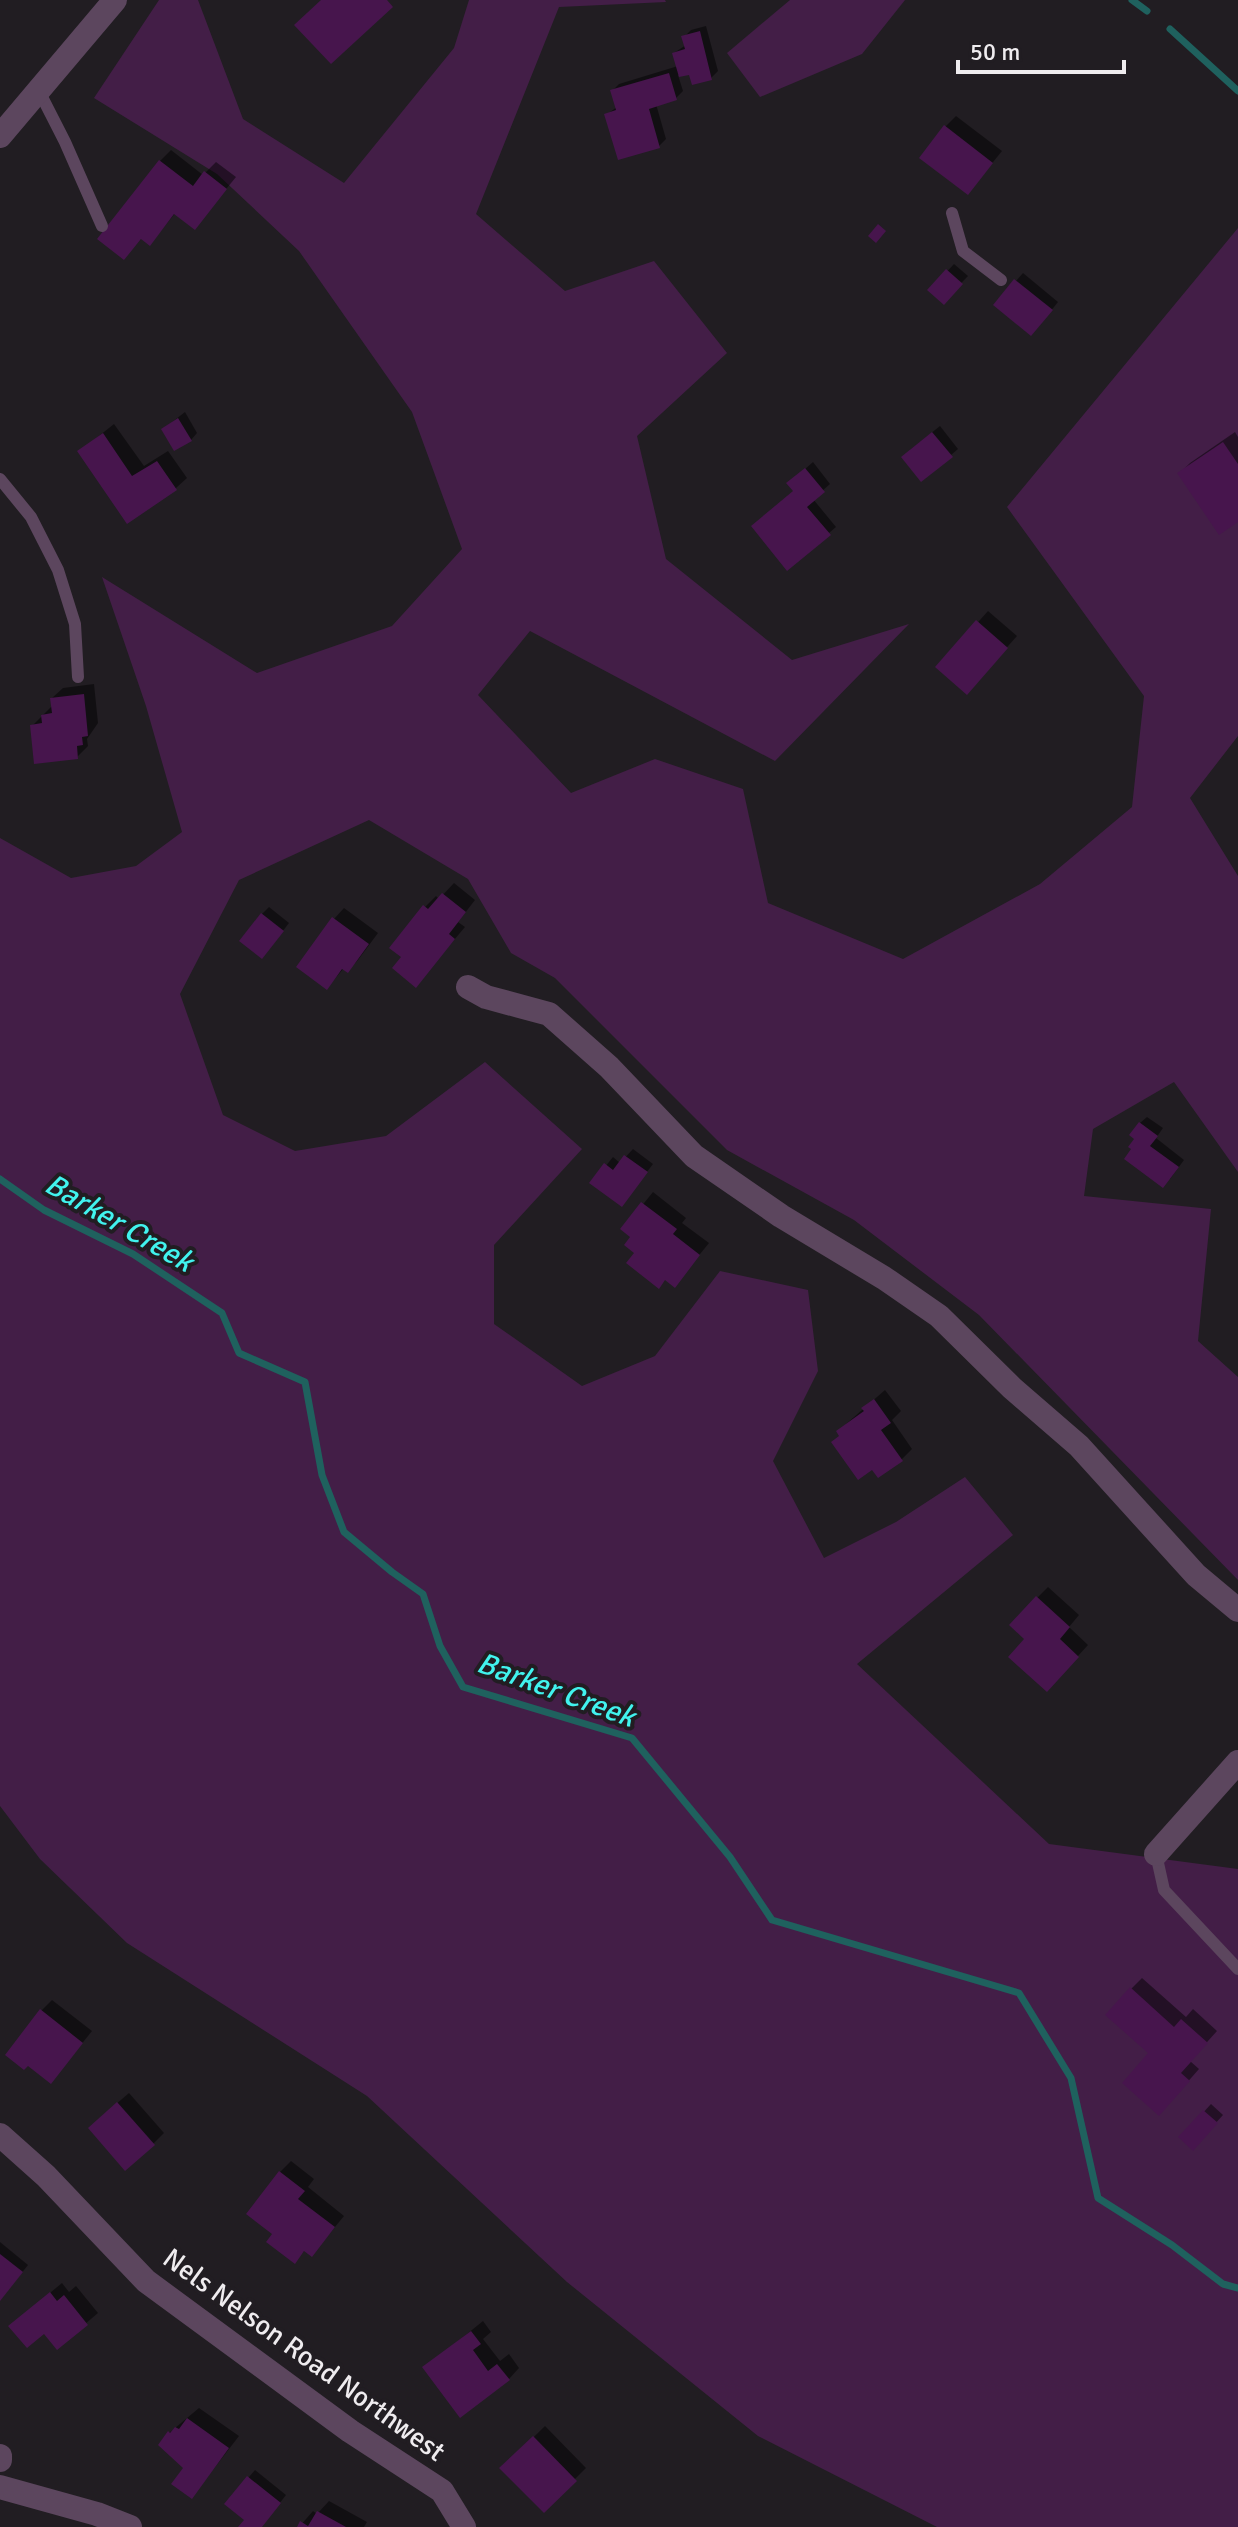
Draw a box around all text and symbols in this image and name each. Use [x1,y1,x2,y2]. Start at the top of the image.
scale bar [958,24,1124,74]
text: 50 m [970,37,1020,67]
water label: Barker Creek [38,1166,202,1282]
water label: Barker Creek [472,1644,643,1737]
street label: Nels Nelson Road Northwest [156,2241,452,2469]

